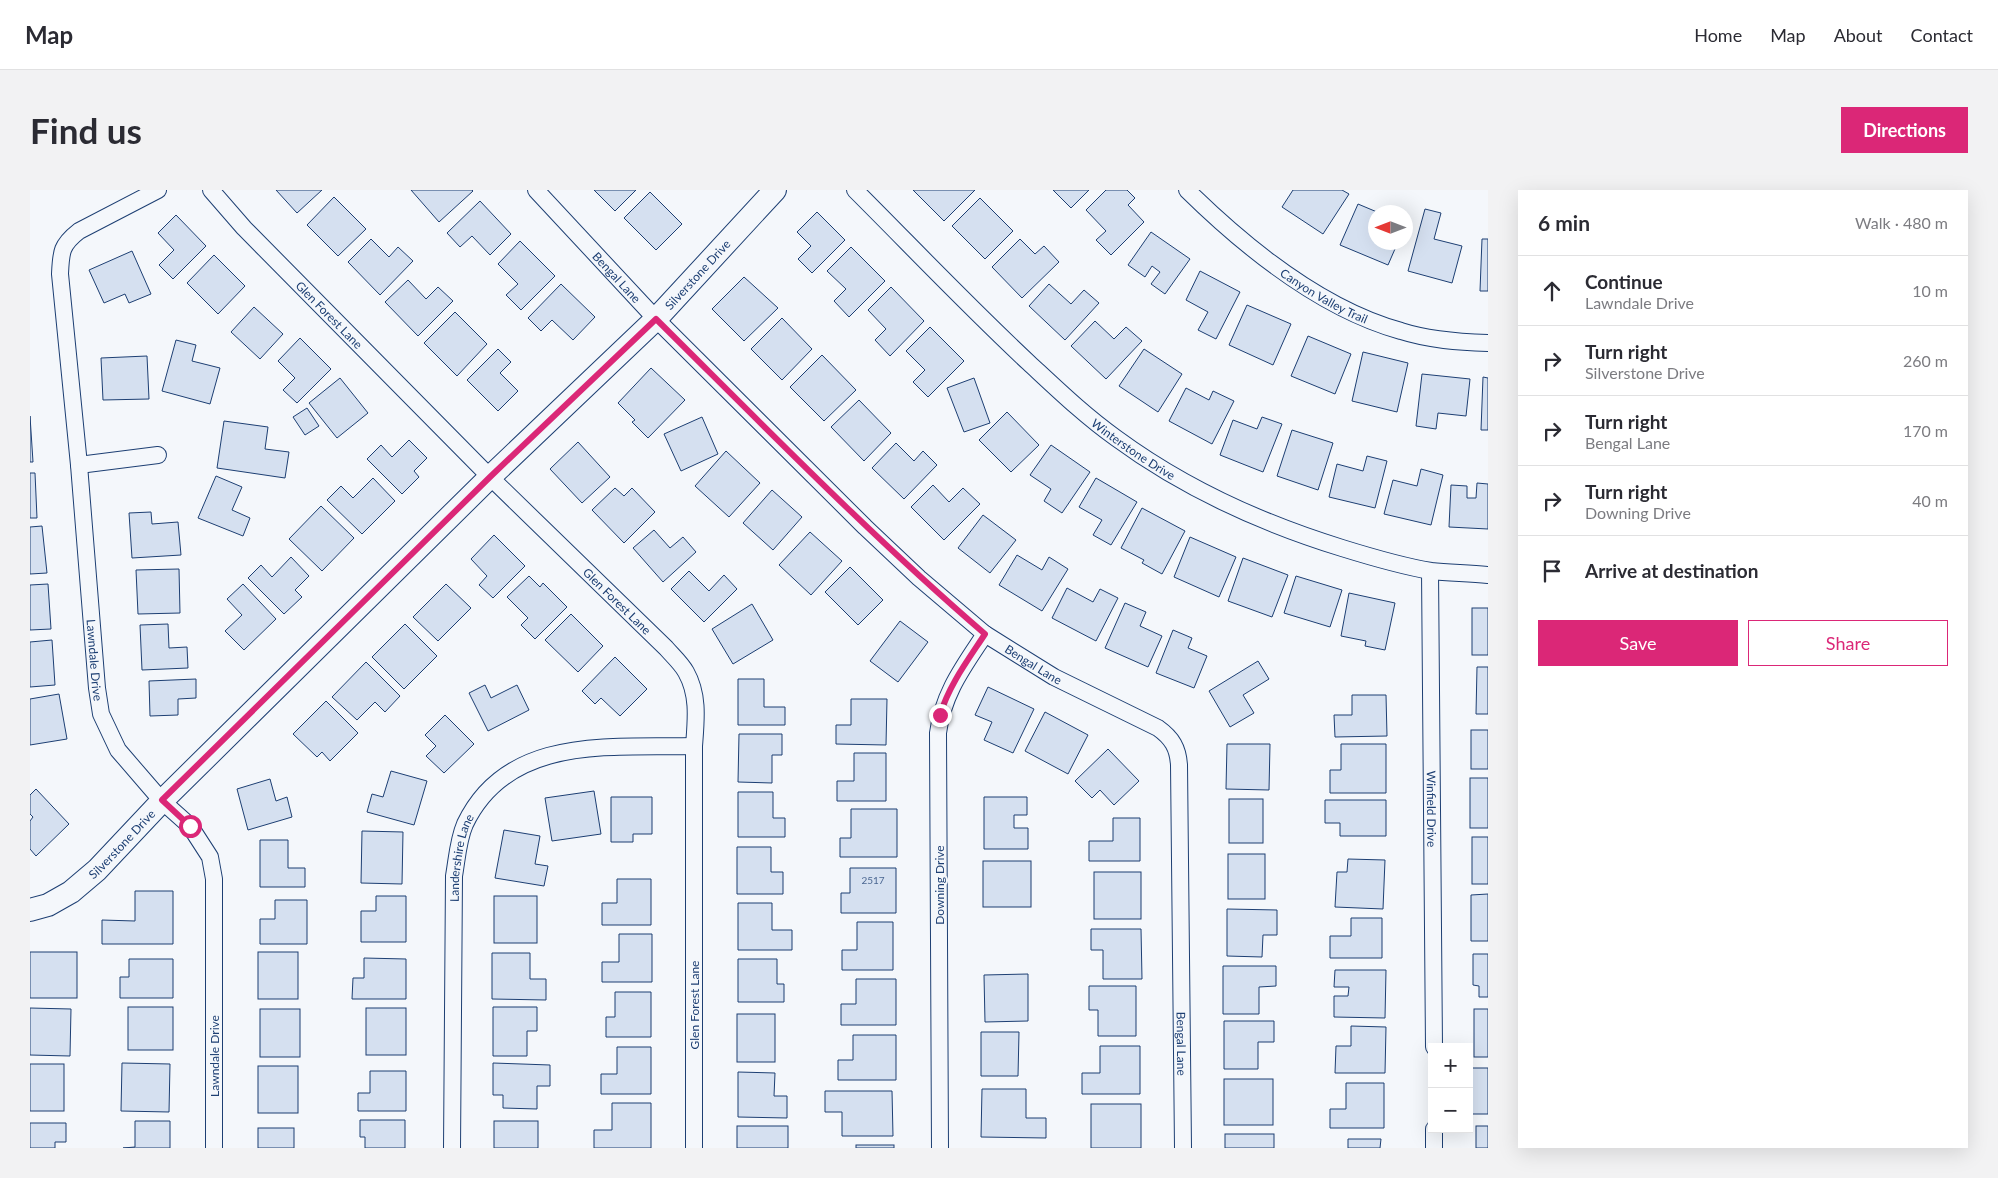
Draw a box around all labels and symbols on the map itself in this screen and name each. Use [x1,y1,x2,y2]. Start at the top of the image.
north arrow [1368,205,1413,250]
street label: Silverstone Drive [661,236,733,312]
street label: Bengal Lane [590,249,644,306]
street label: Canyon Valley Trail [1278,265,1370,326]
street label: Glen Forest Lane [293,278,366,351]
street label: Winterstone Drive [1089,415,1178,483]
street label: Glen Forest Lane [580,564,655,637]
street label: Lawndale Drive [84,619,106,702]
street label: Bengal Lane [1002,641,1064,687]
route end [929,704,952,727]
street label: Winfield Drive [1424,771,1440,847]
street label: Silverstone Drive [85,806,158,882]
street label: Landershire Lane [446,811,477,902]
route start [179,815,202,838]
street label: Downing Drive [932,845,947,925]
house number: 2517 [861,874,885,886]
street label: Glen Forest Lane [687,961,702,1049]
street label: Bengal Lane [1174,1012,1190,1076]
street label: Lawndale Drive [207,1015,222,1097]

